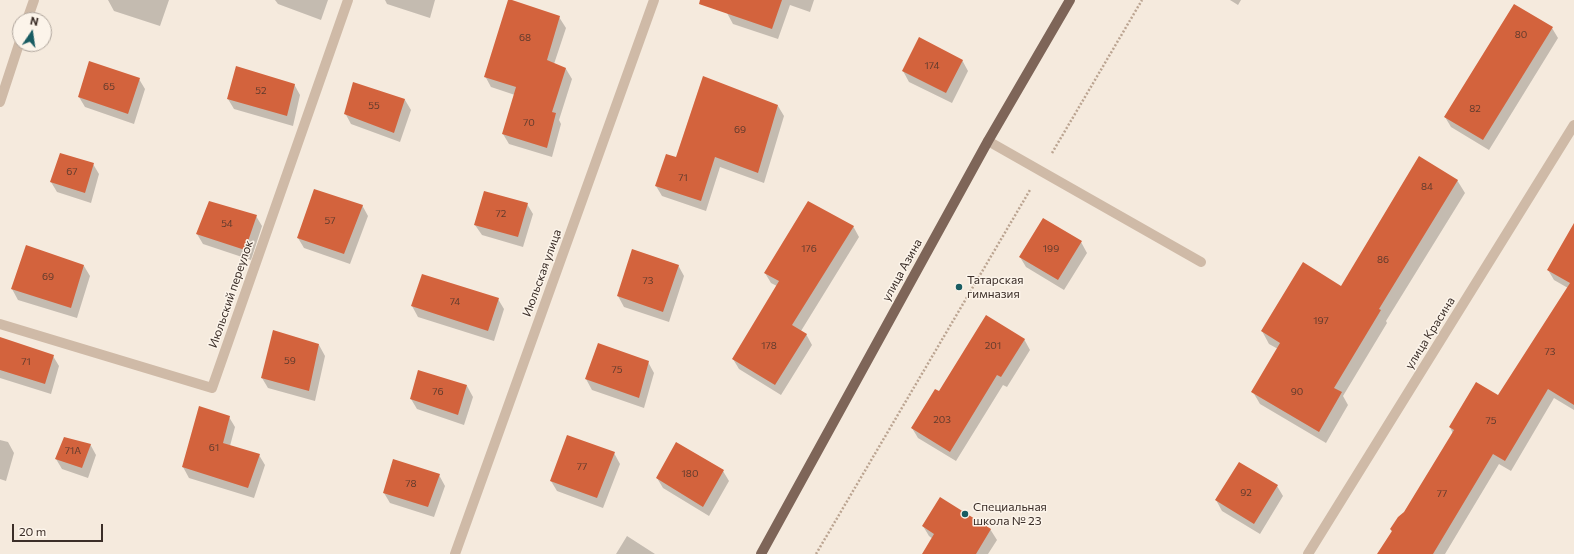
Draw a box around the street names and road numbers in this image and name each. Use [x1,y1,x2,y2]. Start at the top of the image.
street label: Июльская улица [520,227,564,319]
street label: улица Азина [879,236,925,304]
street label: Июльский переулок [206,238,256,350]
street label: улица Красина [1402,294,1458,372]

